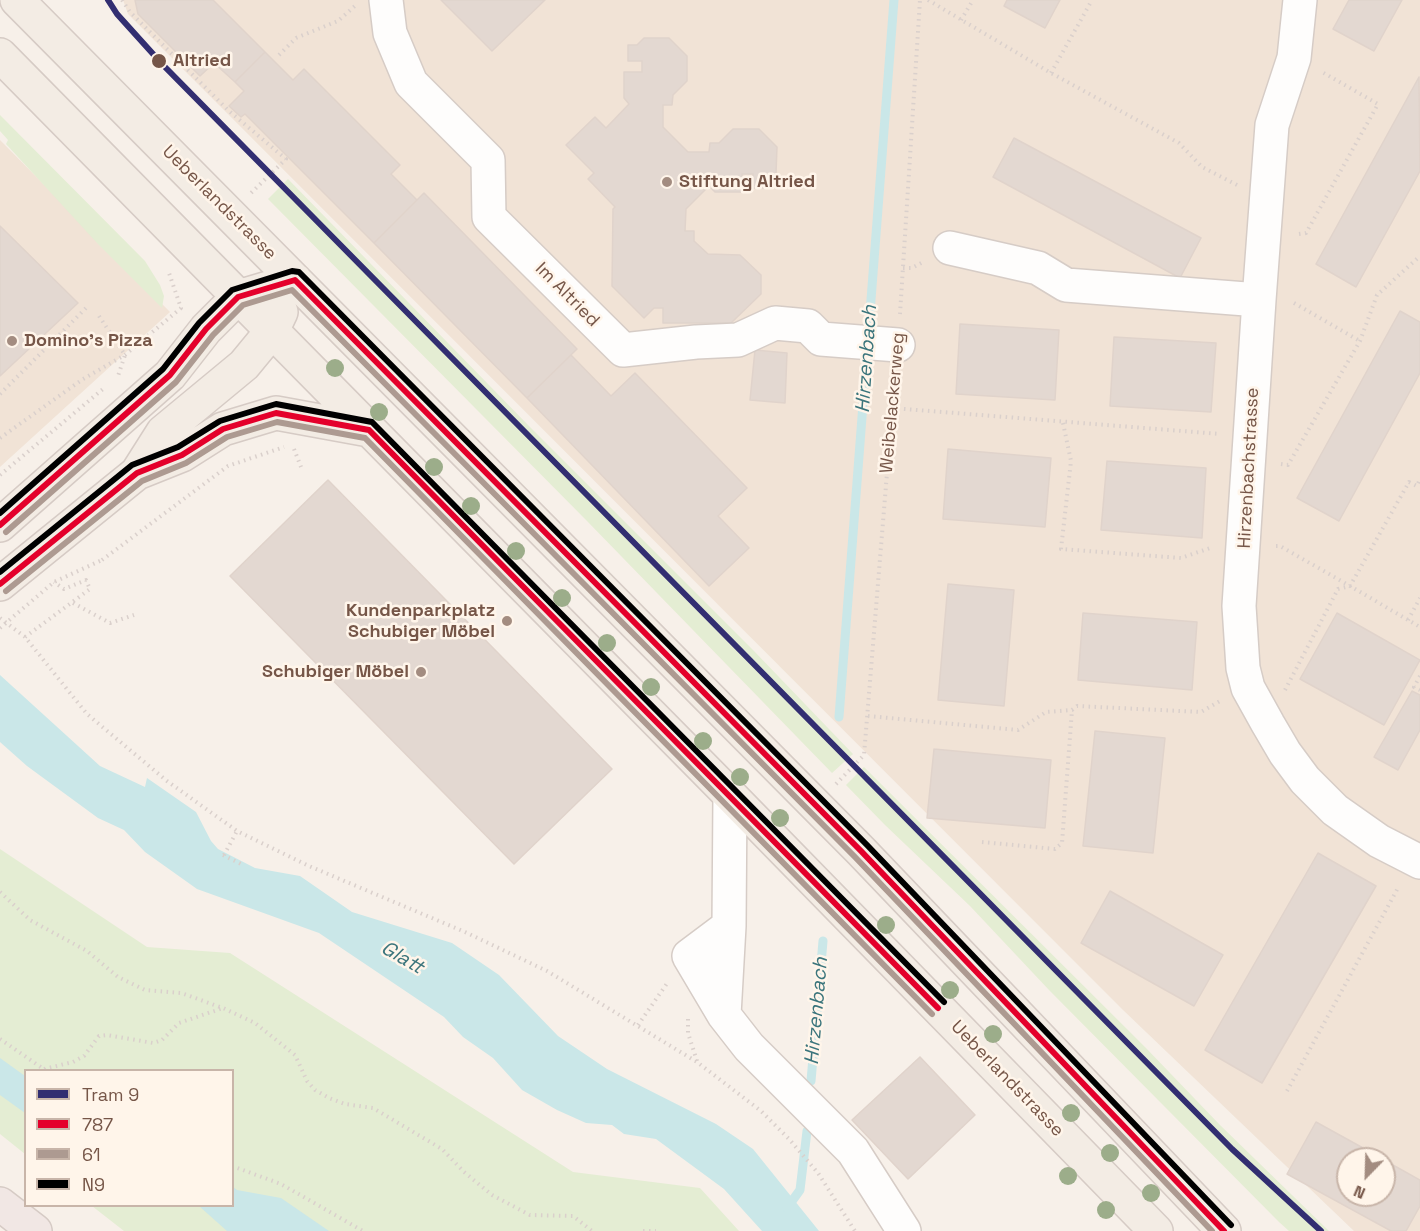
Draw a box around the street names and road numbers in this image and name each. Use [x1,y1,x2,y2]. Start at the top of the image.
street label: Ueberlandstrasse [157,141,281,265]
street label: Im Altried [530,258,604,332]
street label: Weibelackerweg [876,332,910,474]
street label: Hirzenbachstrasse [1234,387,1264,549]
street label: Ueberlandstrasse [946,1016,1068,1142]

